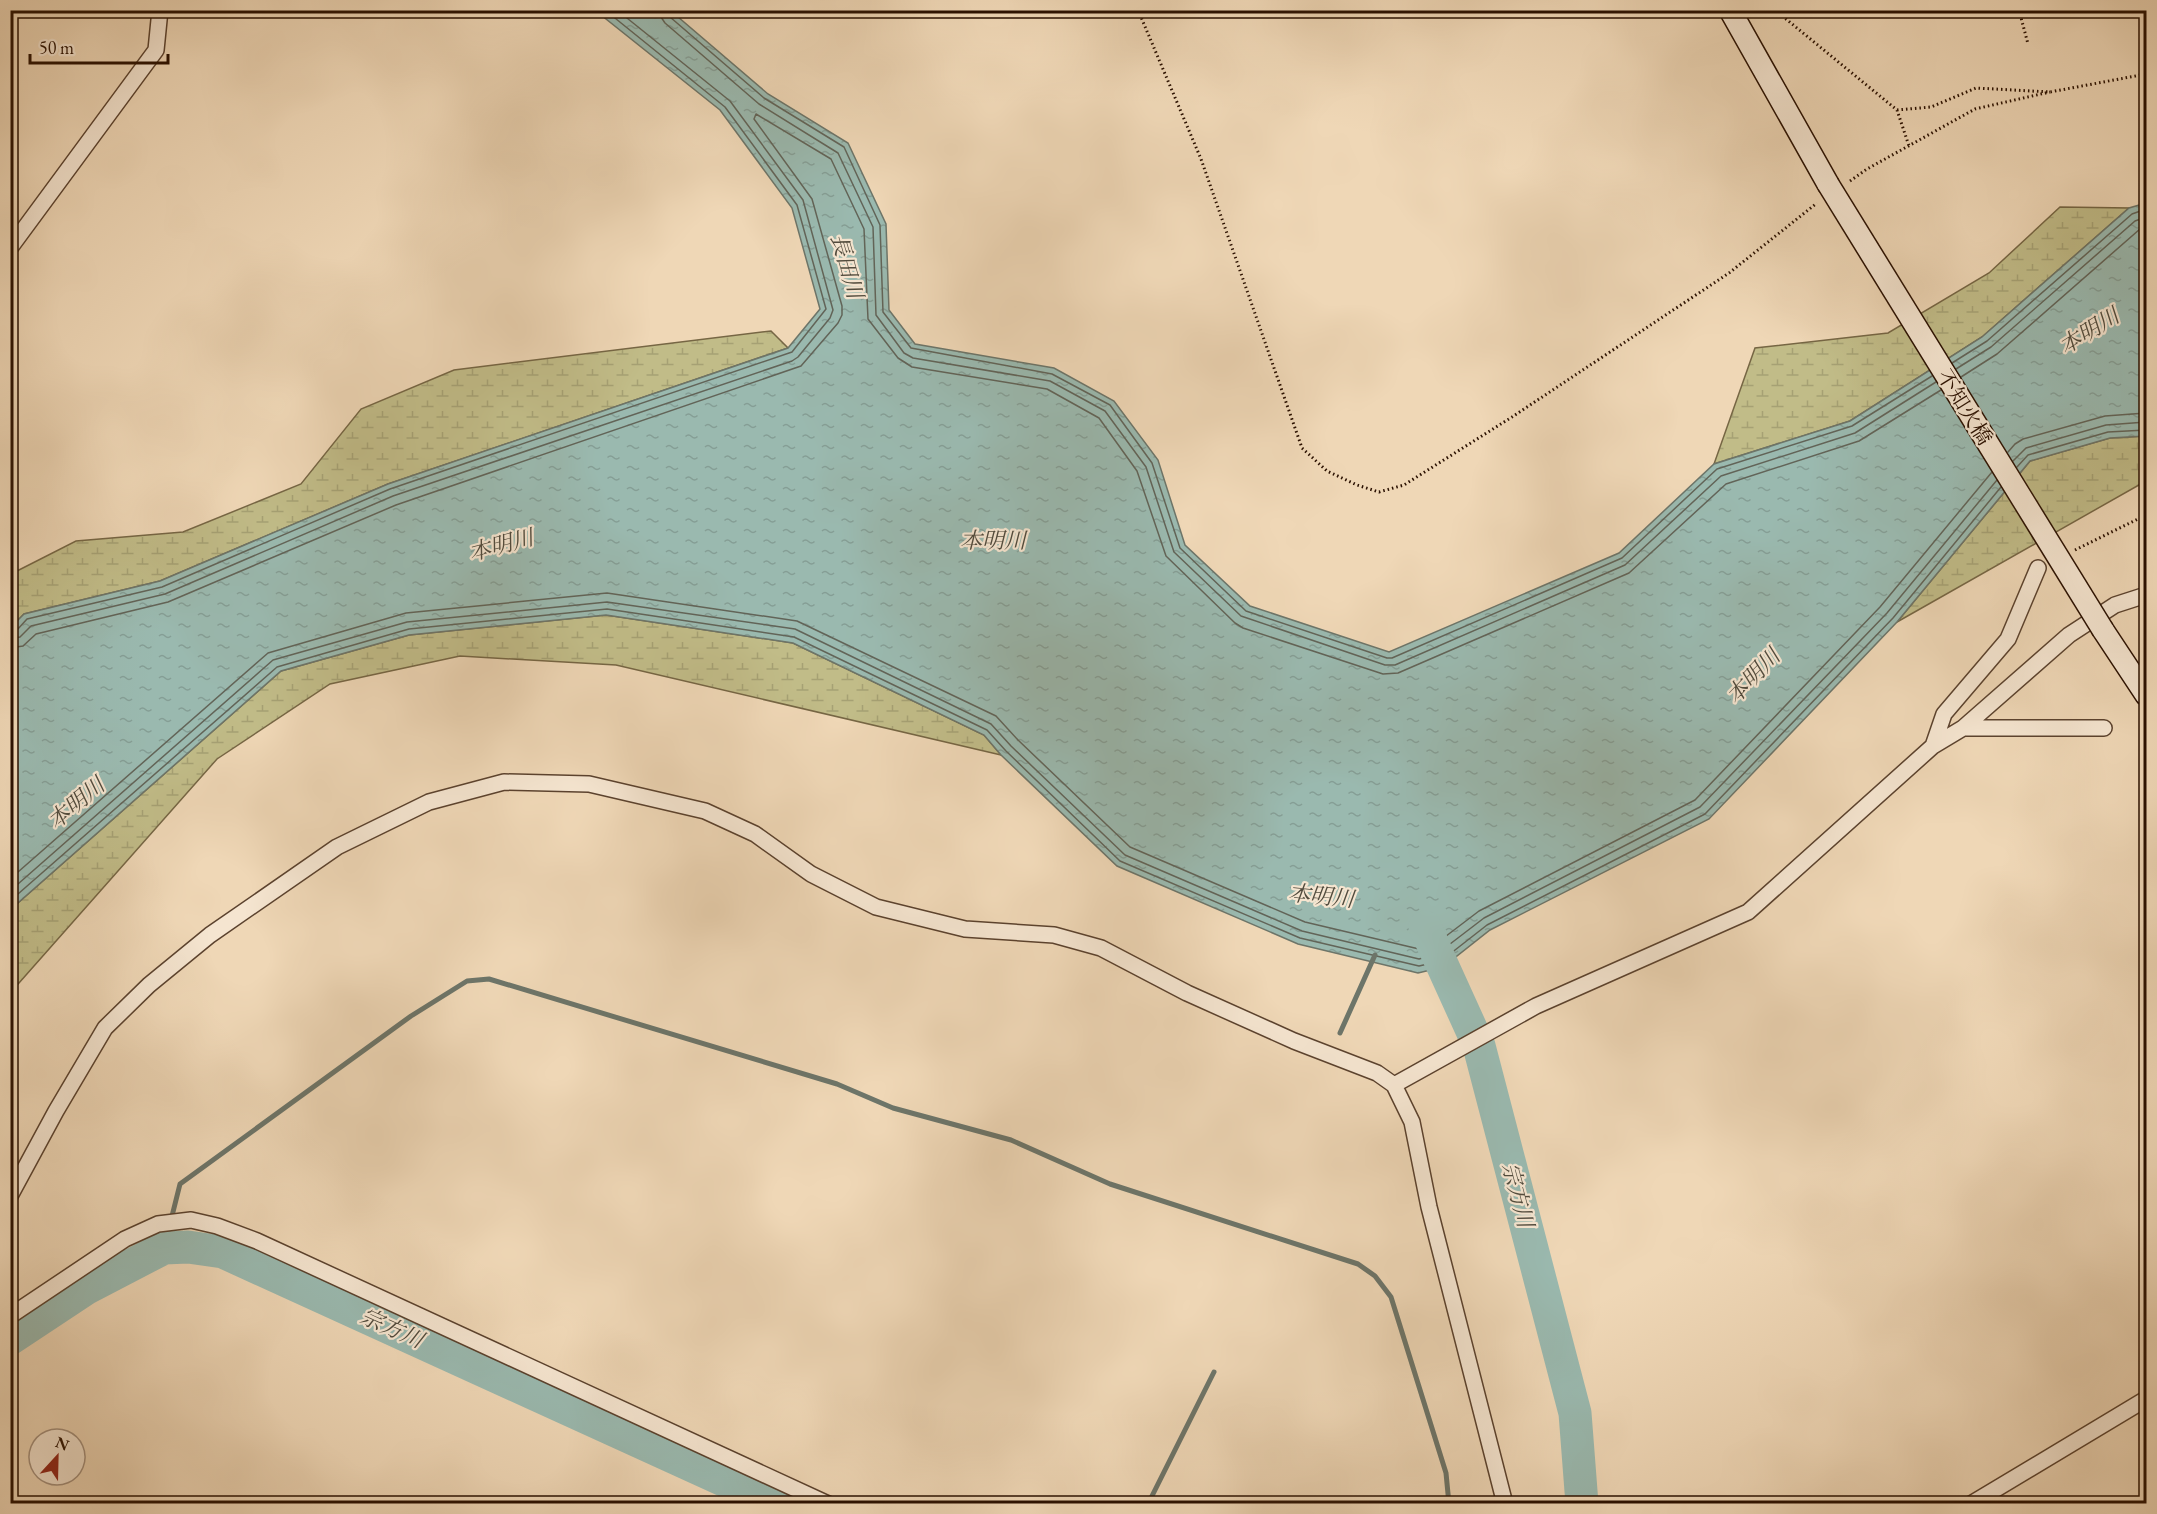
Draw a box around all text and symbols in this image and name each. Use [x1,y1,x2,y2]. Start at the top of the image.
scale bar [30,27,168,65]
text: 50 m [39,36,74,59]
water label: 長田川 [824,230,871,304]
water label: 本明川 [2053,300,2126,361]
street label: 不知火橋 [1931,364,1999,450]
water label: 本明川 [465,522,539,568]
water label: 本明川 [960,526,1028,555]
water label: 本明川 [1720,641,1788,710]
water label: 本明川 [41,769,112,835]
water label: 本明川 [1287,878,1357,914]
water label: 宗方川 [1495,1159,1541,1233]
water label: 宗方川 [356,1301,430,1355]
north arrow [27,1427,87,1487]
text: N [52,1431,72,1456]

